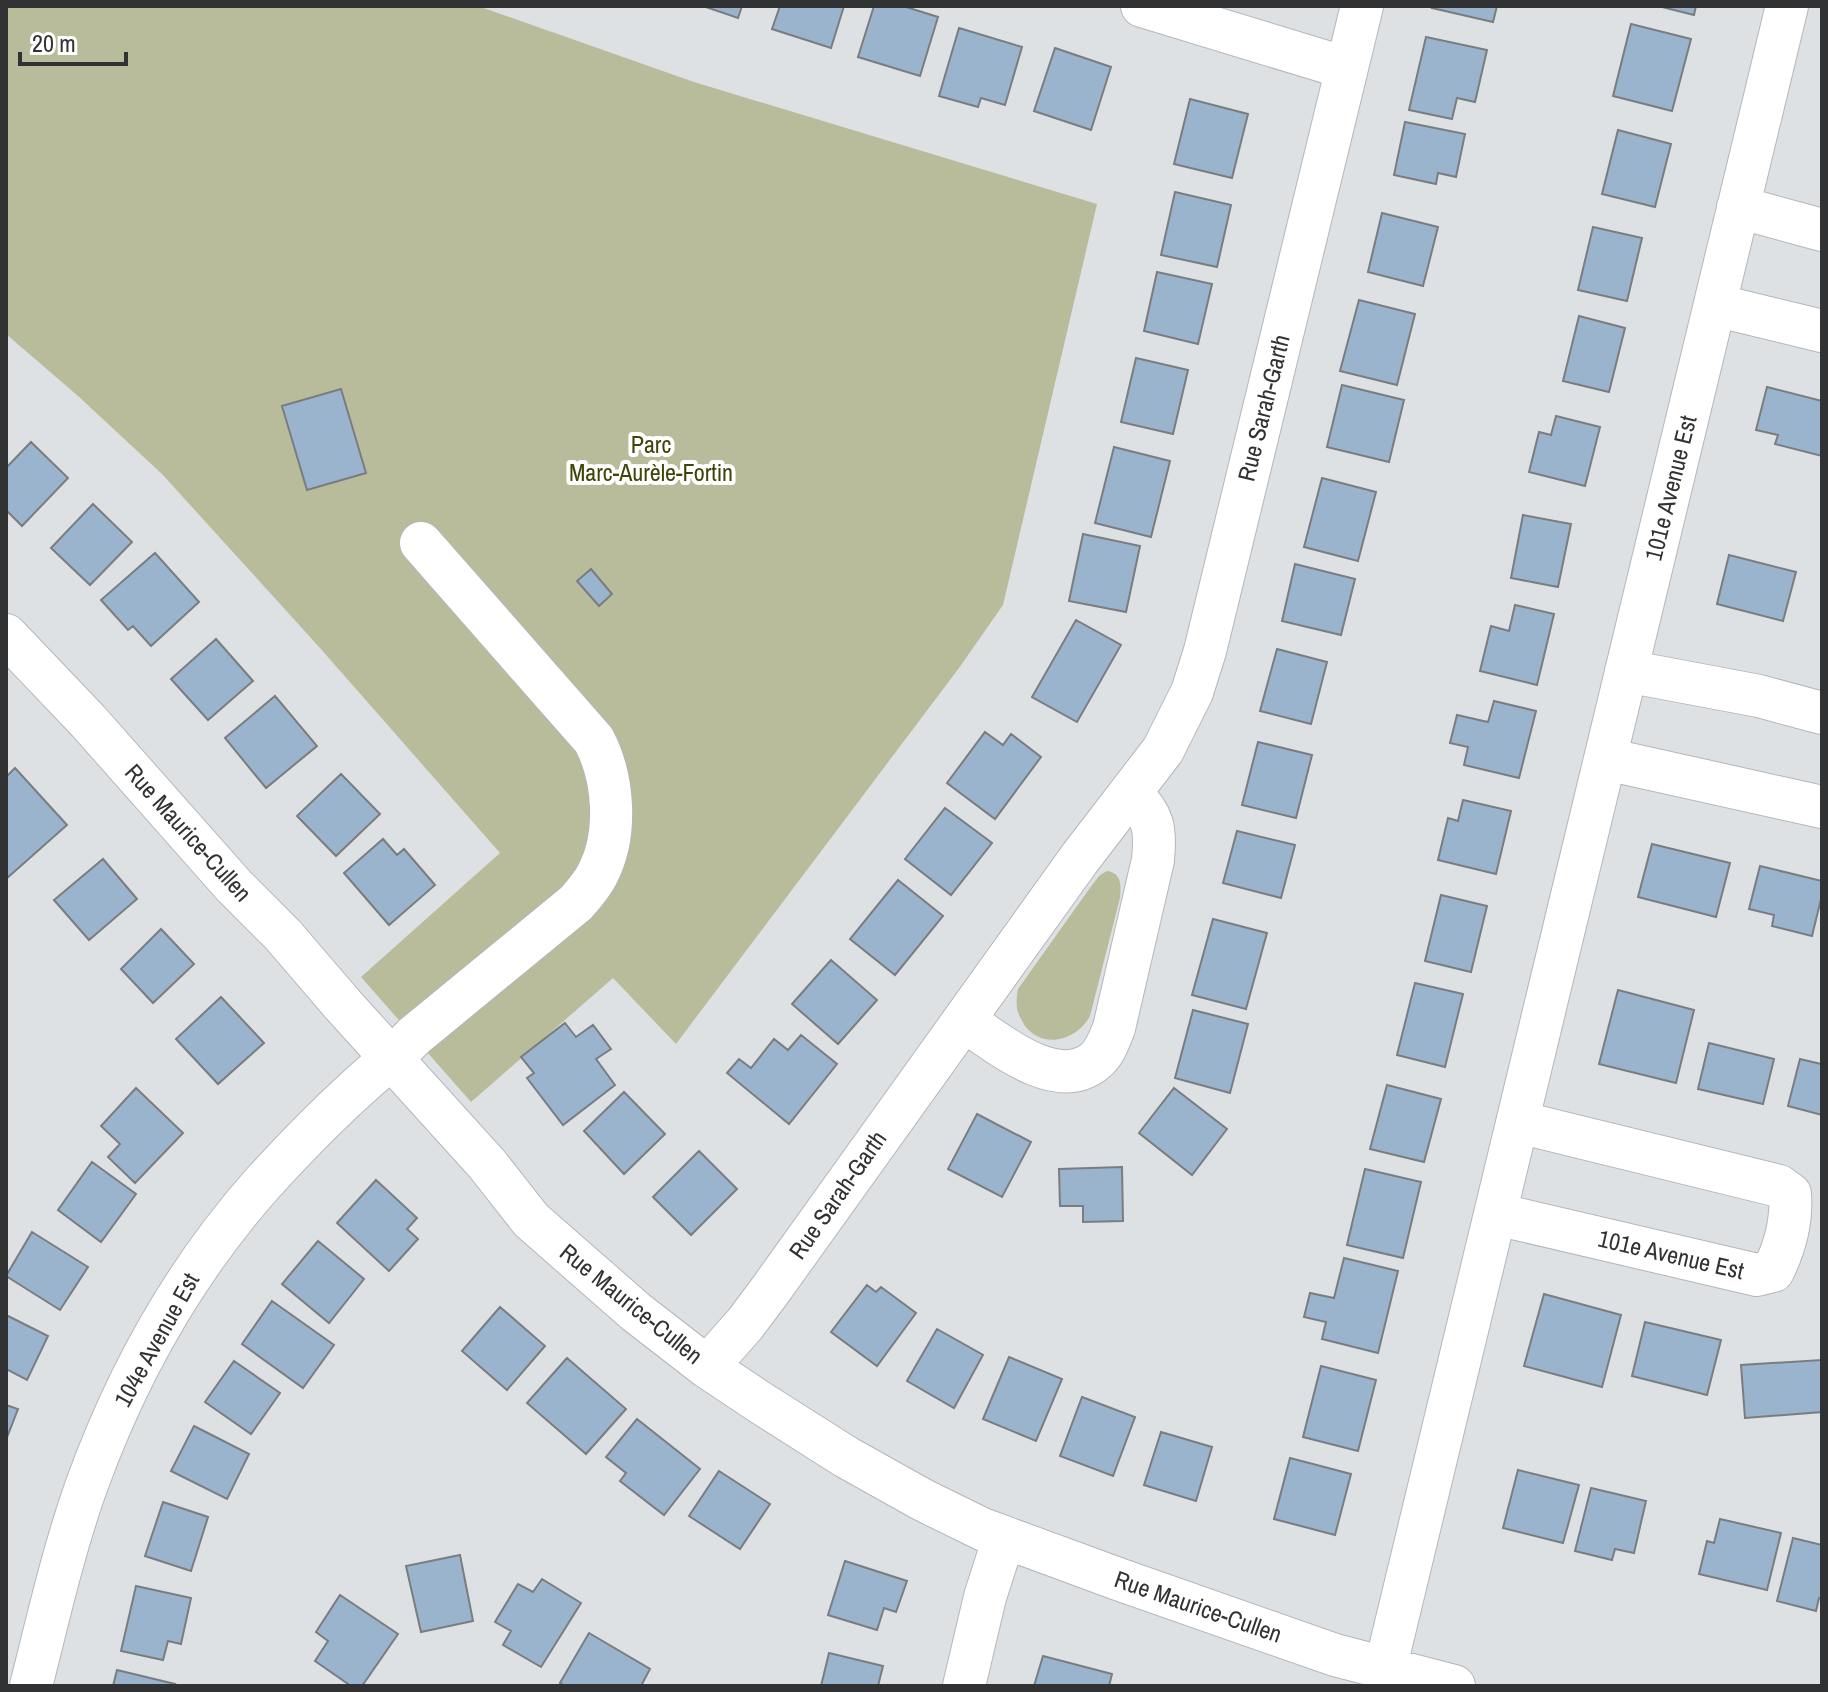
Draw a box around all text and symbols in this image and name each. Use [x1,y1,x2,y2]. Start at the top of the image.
scale bar [20,16,126,66]
text: 20 m [32,27,76,59]
street label: Rue Sarah-Garth [1229,331,1297,484]
street label: 101e Avenue Est [1637,411,1704,564]
park label: Parc Marc-Aurèle-Fortin [569,428,733,488]
street label: Rue Maurice-Cullen [118,757,259,908]
street label: Rue Sarah-Garth [781,1124,893,1265]
street label: 101e Avenue Est [1595,1222,1748,1286]
street label: Rue Maurice-Cullen [554,1236,710,1371]
street label: 104e Avenue Est [106,1266,206,1412]
street label: Rue Maurice-Cullen [1110,1562,1286,1650]

